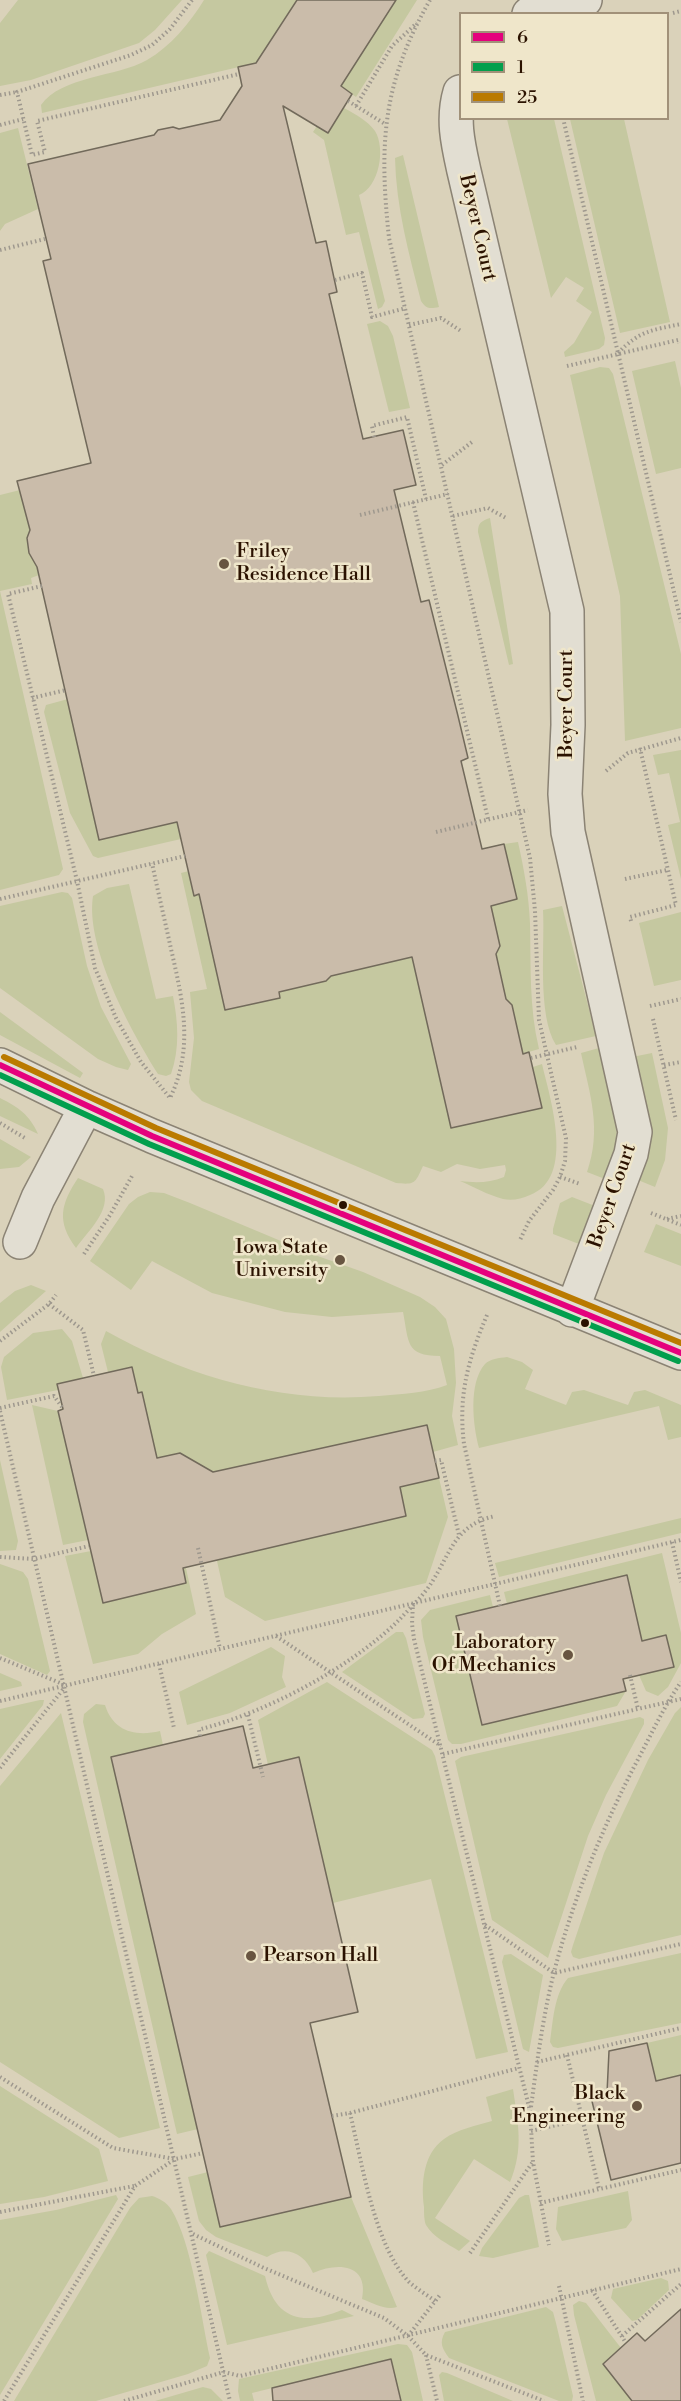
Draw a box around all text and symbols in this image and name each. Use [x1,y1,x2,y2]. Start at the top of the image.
legend [459,12,669,120]
text: 6 [517,26,528,49]
text: 1 [517,56,525,79]
text: 25 [517,86,537,109]
street label: Beyer Court [453,172,501,284]
place label: Friley Residence Hall [236,540,371,587]
marker: Friley Residence Hall [217,557,231,571]
street label: Beyer Court [555,650,579,758]
street label: Beyer Court [584,1141,642,1251]
unlabelled marker [337,1199,349,1211]
place label: Iowa State University [235,1236,328,1283]
marker: Iowa State University [333,1253,347,1267]
unlabelled marker [579,1317,591,1329]
place label: Laboratory Of Mechanics [432,1631,556,1678]
marker: Laboratory Of Mechanics [561,1648,575,1662]
place label: Pearson Hall [263,1944,378,1968]
marker: Pearson Hall [244,1949,258,1963]
place label: Black Engineering [512,2082,625,2129]
marker: Black Engineering [630,2099,644,2113]

